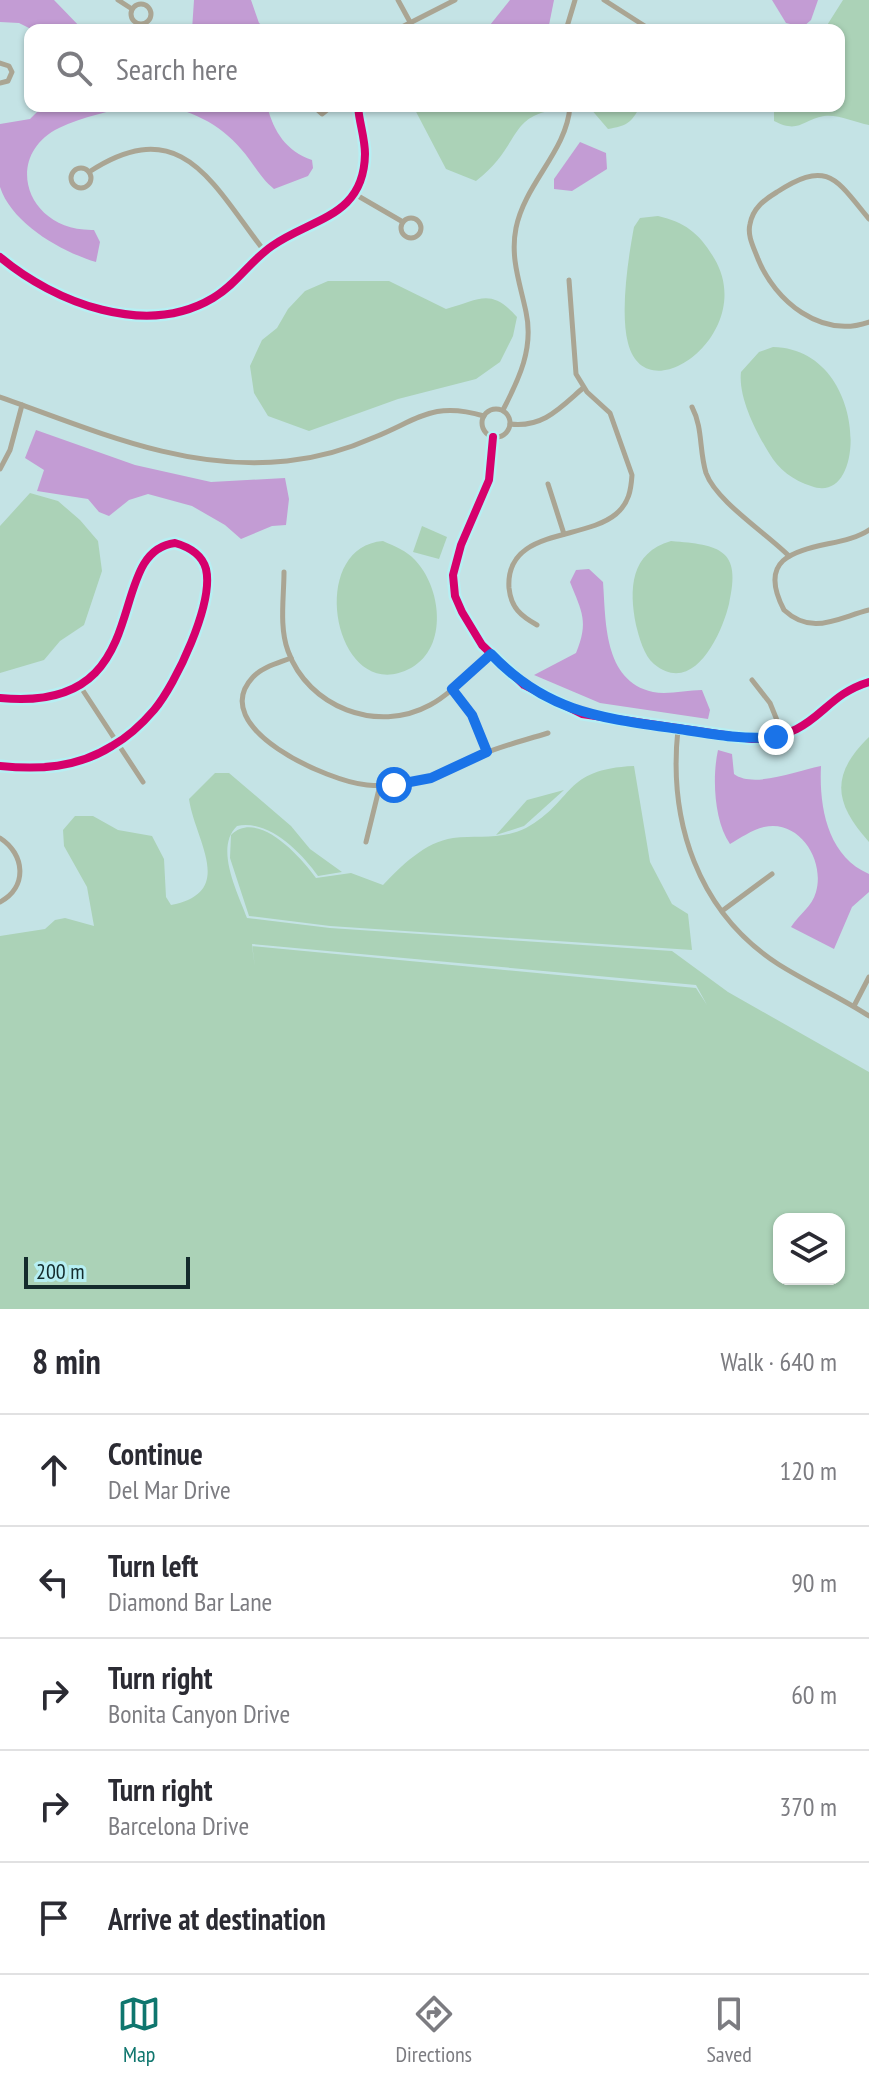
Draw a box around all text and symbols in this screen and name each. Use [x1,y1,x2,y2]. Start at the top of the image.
search box [24,24,845,112]
icon: search [52,46,96,90]
text: Search here [116,49,238,88]
route end [758,719,794,755]
route start [376,767,412,803]
map controls [773,1213,845,1285]
button: layers [773,1213,845,1285]
scale bar [24,1253,190,1289]
text: 200 m [36,1257,85,1285]
text: 8 min [32,1339,101,1383]
text: Walk · 640 m [720,1345,837,1378]
text: Continue [108,1434,203,1473]
icon: ahead [32,1448,76,1492]
text: 120 m [779,1454,837,1487]
text: Del Mar Drive [108,1473,231,1506]
text: Turn left [108,1546,198,1585]
icon: left [32,1560,76,1604]
text: 90 m [791,1566,837,1599]
text: Diamond Bar Lane [108,1585,272,1618]
text: Turn right [108,1658,212,1697]
icon: right [32,1672,76,1716]
text: 60 m [791,1678,837,1711]
text: Bonita Canyon Drive [108,1697,290,1730]
text: Turn right [108,1770,212,1809]
icon: right [32,1784,76,1828]
text: 370 m [779,1790,837,1823]
text: Barcelona Drive [108,1809,249,1842]
icon: arrive [32,1896,76,1940]
text: Arrive at destination [108,1899,326,1938]
tab: Map [117,1992,161,2068]
tab: Directions [396,1992,472,2068]
tab: Saved [706,1992,752,2068]

